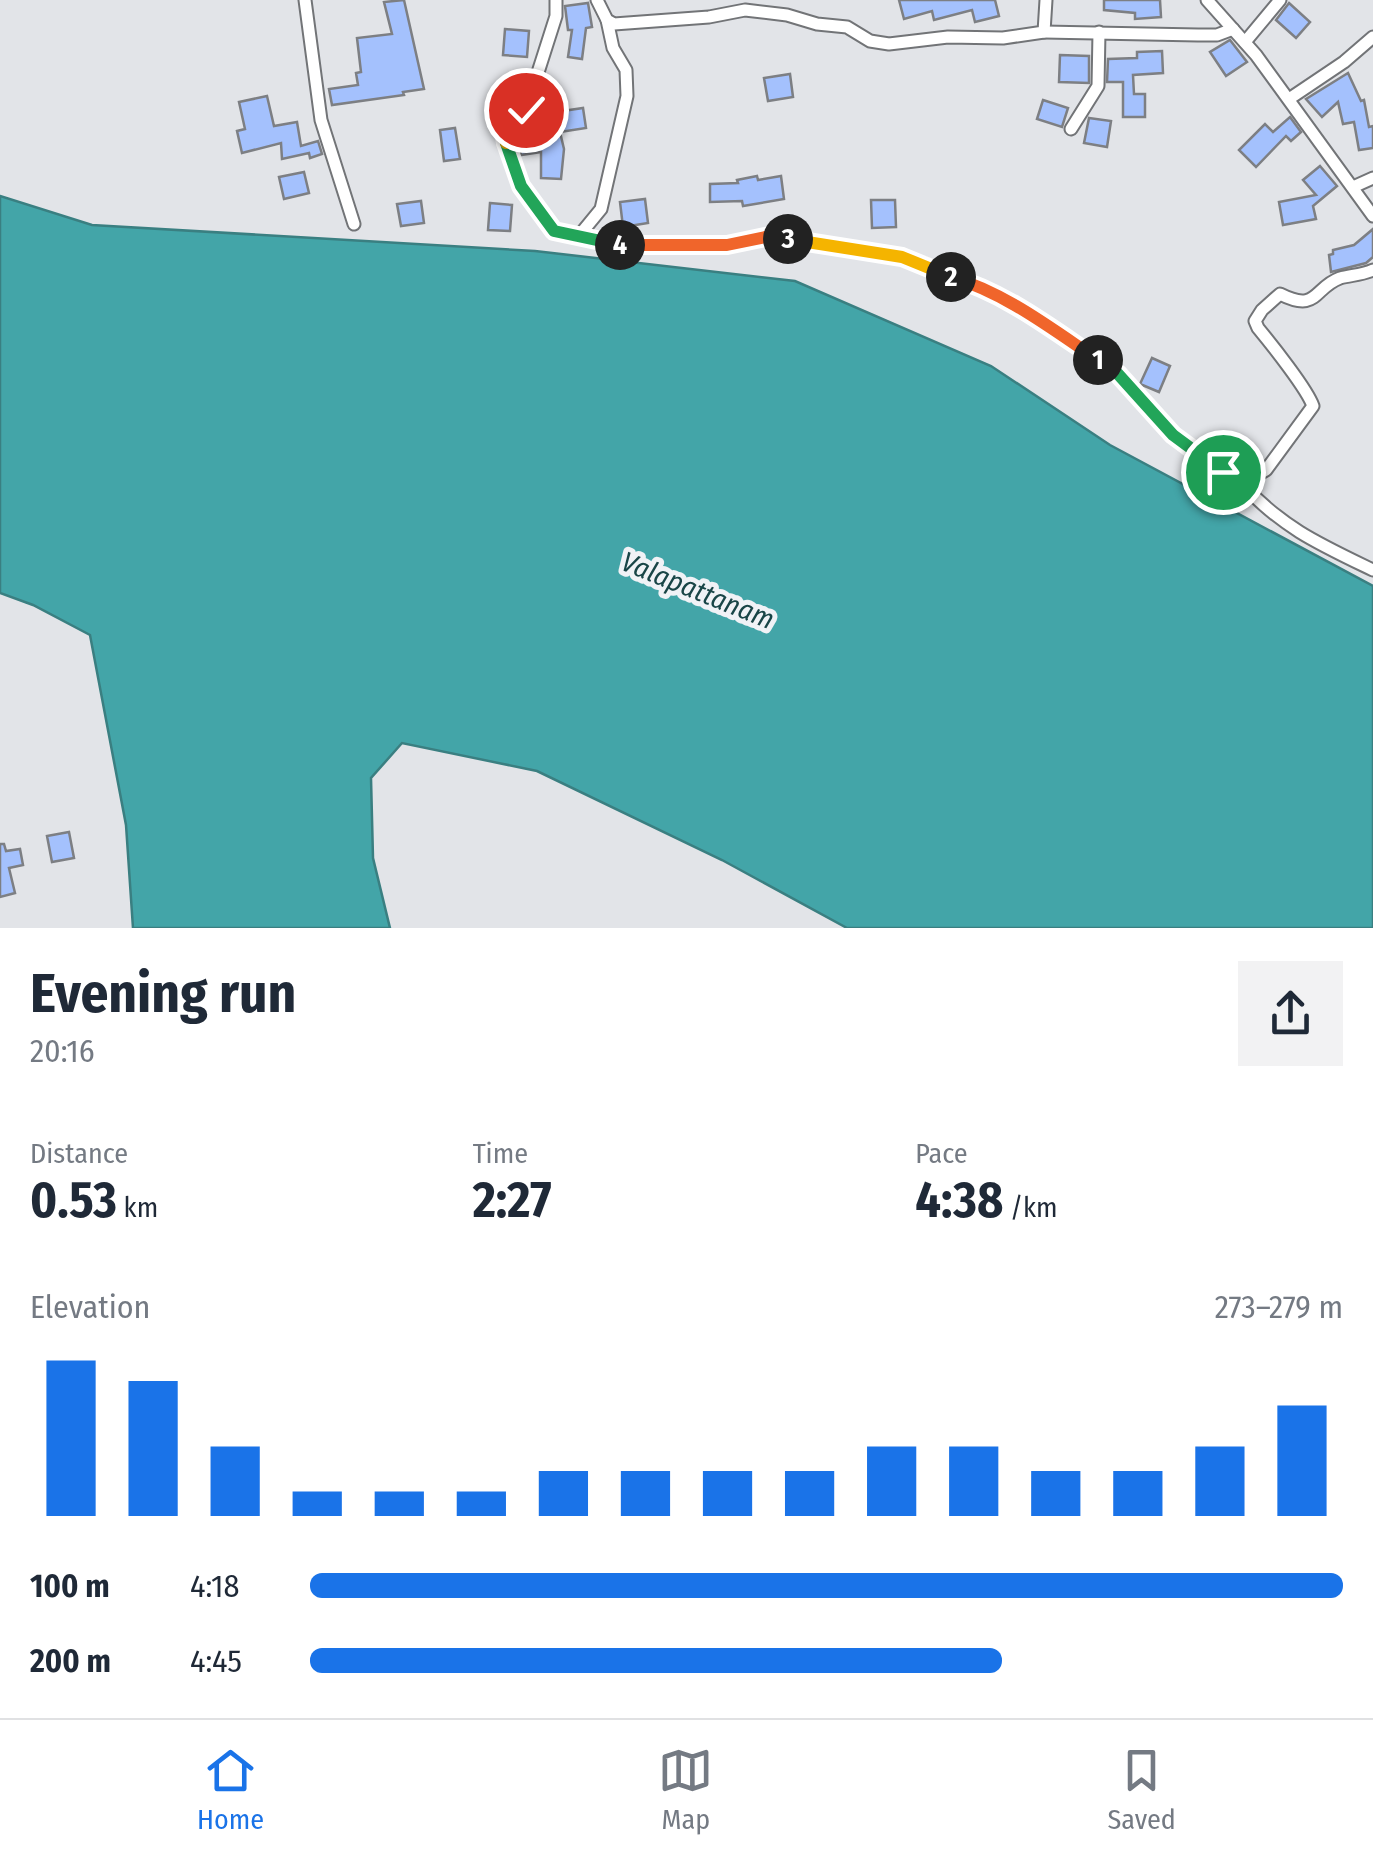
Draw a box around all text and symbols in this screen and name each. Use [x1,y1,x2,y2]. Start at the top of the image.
pin [484,68,569,153]
icon: check [499,83,554,138]
pin: 3 [763,214,813,264]
pin: 4 [595,220,645,270]
text: 3 [781,222,795,255]
text: 4 [613,228,627,261]
pin: 2 [926,252,976,302]
text: 2 [945,260,957,293]
pin: 1 [1073,335,1123,385]
text: 1 [1092,343,1104,376]
pin [1181,430,1266,515]
icon: arrive [1196,445,1251,500]
water label: Valapattanam [617,545,779,636]
text: Evening run [30,961,296,1027]
button: share [1238,961,1343,1066]
text: 20:16 [30,1032,95,1070]
text: Distance [30,1137,128,1170]
text: Time [473,1137,528,1170]
text: Pace [915,1137,968,1170]
text: 0.53 [30,1170,117,1230]
text: 2:27 [473,1170,551,1230]
text: 4:38 [915,1170,1003,1230]
text: km [117,1191,158,1224]
text: /km [1003,1191,1058,1224]
text: Elevation [30,1288,150,1326]
text: 273–279 m [1215,1288,1343,1326]
text: 100 m [30,1567,110,1605]
text: 4:18 [190,1567,239,1605]
text: 200 m [30,1642,111,1680]
text: 4:45 [190,1642,242,1680]
tab: Home [197,1743,264,1836]
tab: Map [658,1743,713,1836]
tab: Saved [1107,1743,1176,1836]

